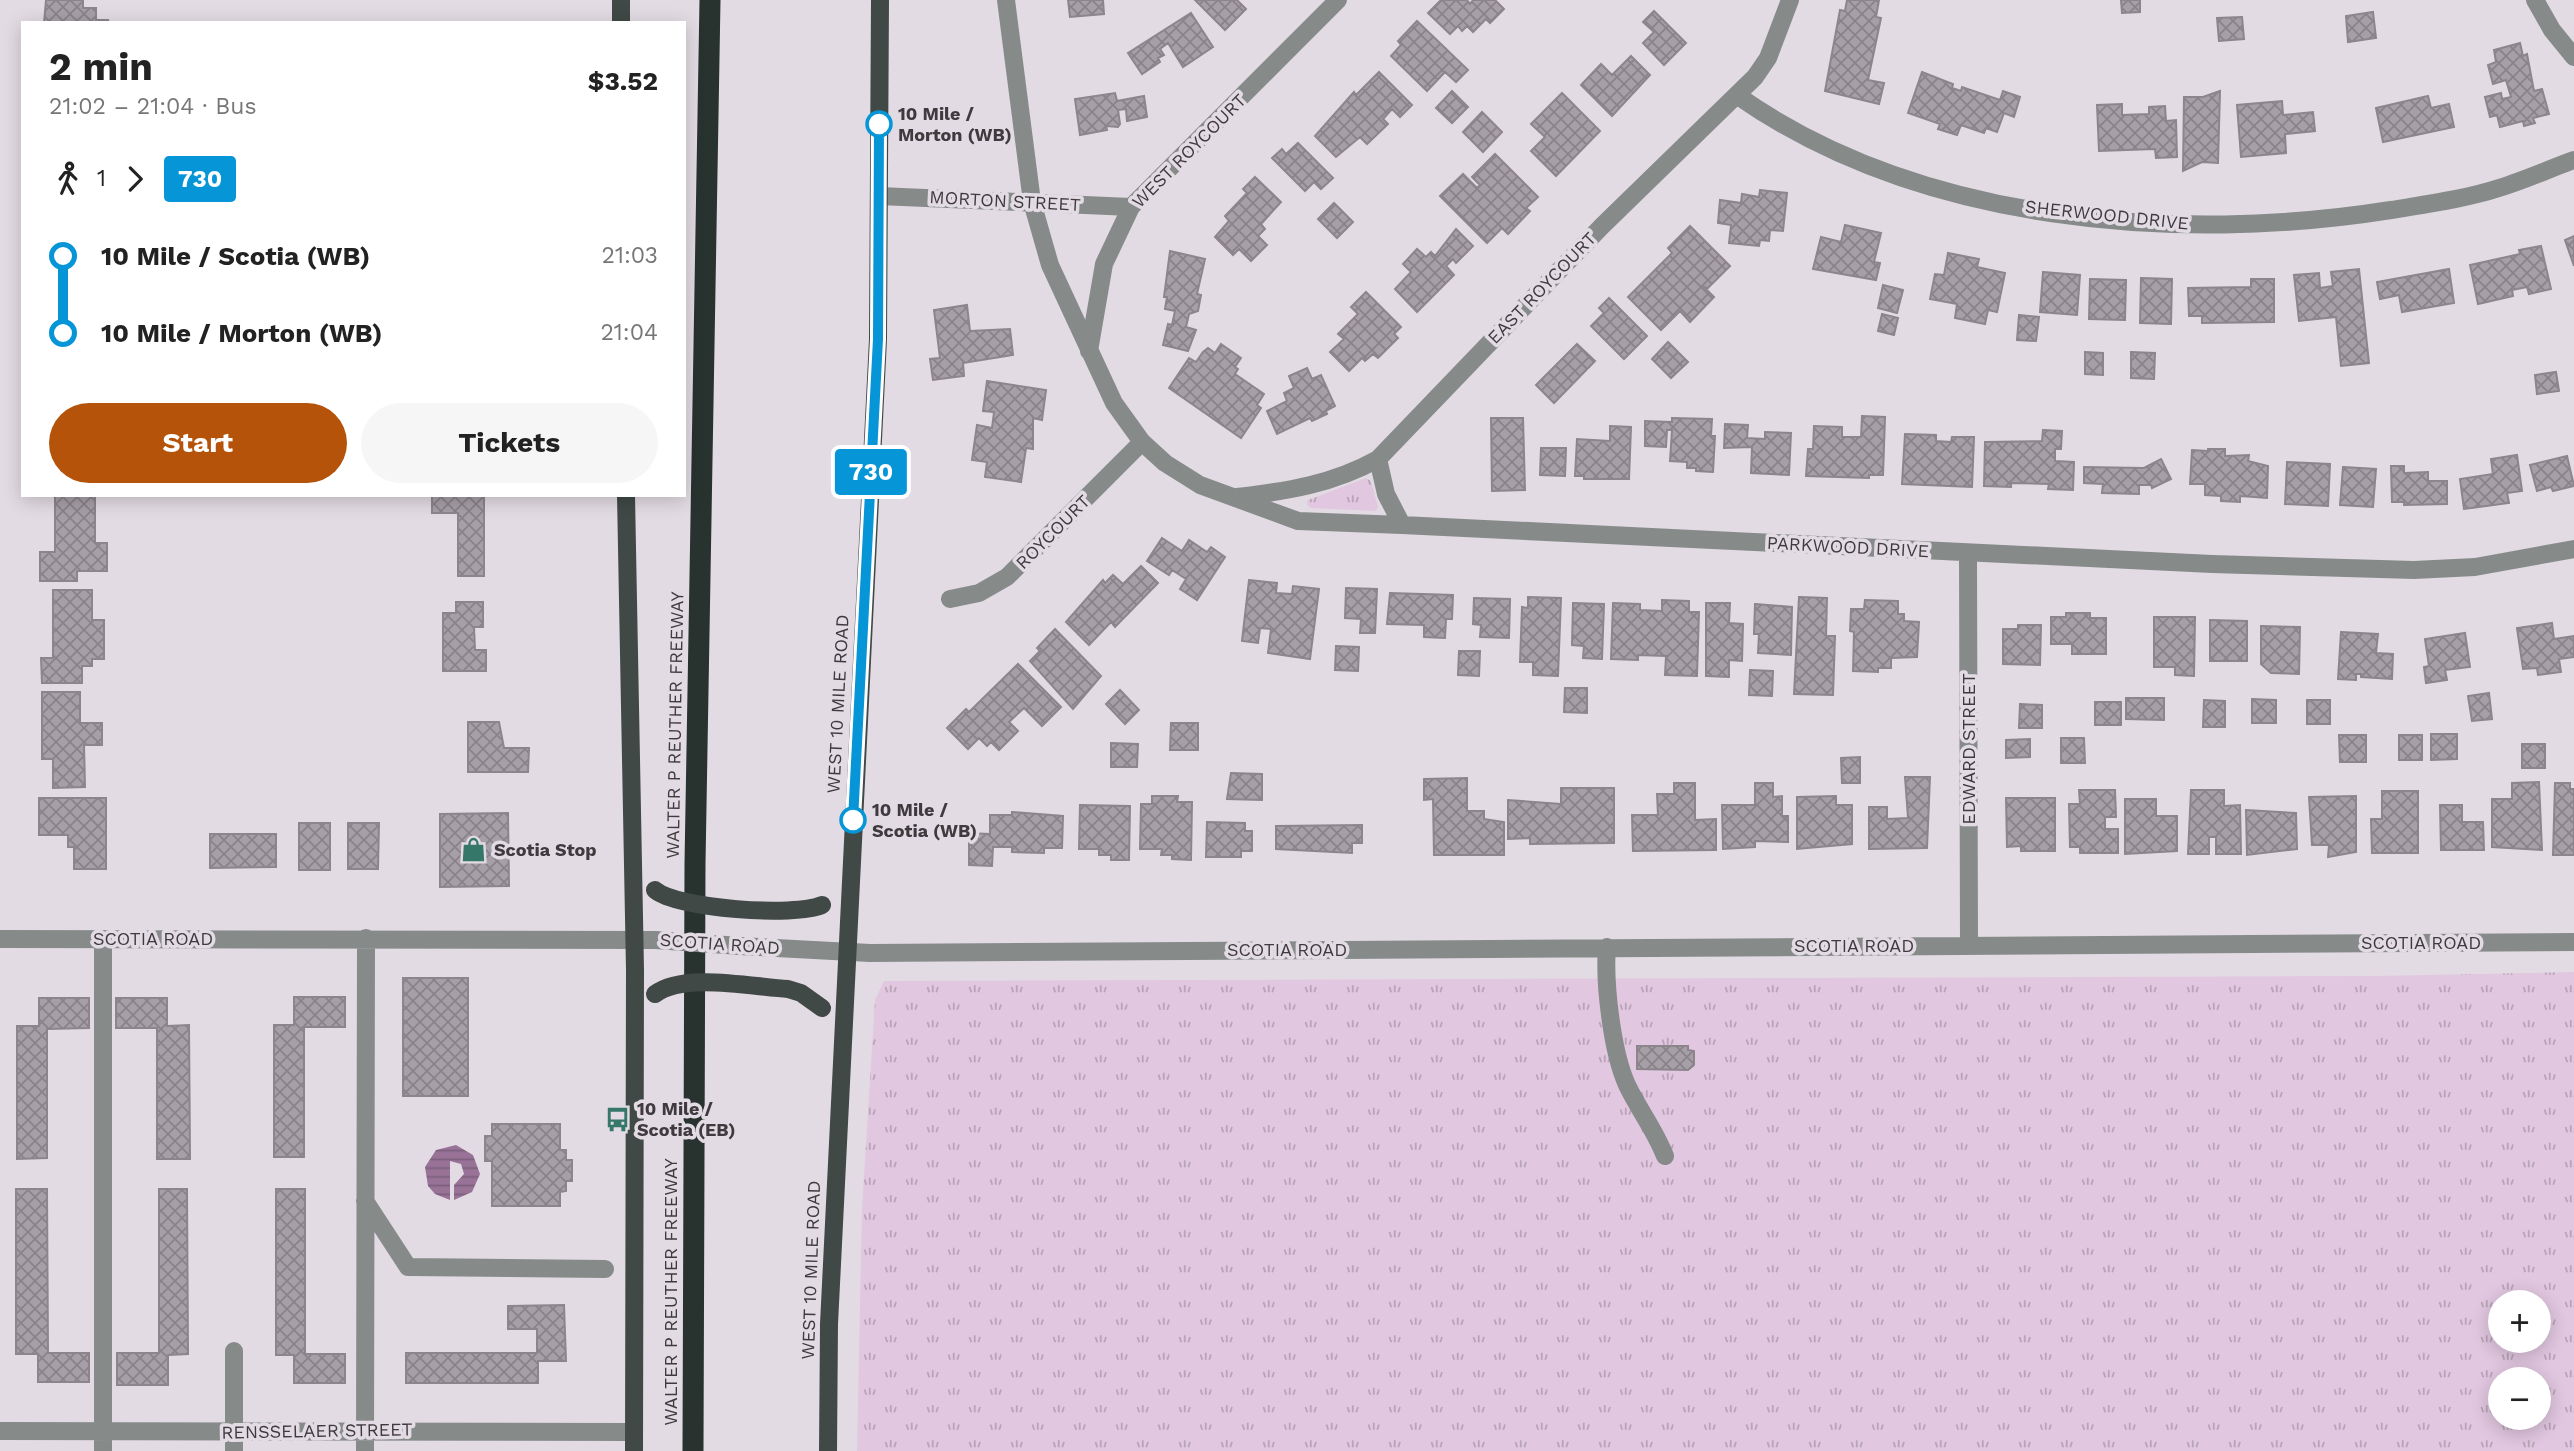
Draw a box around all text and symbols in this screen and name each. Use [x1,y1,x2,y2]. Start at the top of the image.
text: 2 min [49,45,153,89]
text: $3.52 [588,66,658,96]
street label: WEST ROYCOURT [1127,89,1250,212]
text: 21:02 – 21:04 · Bus [49,93,257,120]
place label: 10 Mile / Morton (WB) [898,103,1012,145]
marker: 10 Mile / Morton (WB) [866,111,892,137]
icon: walk [49,160,87,198]
icon: forward [116,160,154,198]
text: 1 [97,165,106,192]
text: 730 [178,165,222,193]
street label: MORTON STREET [929,186,1081,215]
street label: SHERWOOD DRIVE [2024,195,2190,234]
street label: EAST ROYCOURT [1483,228,1600,348]
text: 10 Mile / Scotia (WB) [101,241,370,271]
text: 21:03 [602,242,658,269]
text: 10 Mile / Morton (WB) [101,318,382,348]
text: 21:04 [600,319,658,346]
button: Start [49,403,347,483]
button: Tickets [361,403,658,483]
line badge: 730 [831,449,911,495]
text: 730 [849,458,893,486]
street label: ROYCOURT [1011,490,1094,573]
street label: PARKWOOD DRIVE [1766,532,1930,561]
street label: WALTER P REUTHER FREEWAY [662,590,687,859]
street label: WEST 10 MILE ROAD [822,614,853,794]
street label: EDWARD STREET [1958,673,1979,825]
place label: 10 Mile / Scotia (WB) [872,799,977,841]
marker: 10 Mile / Scotia (WB) [840,807,866,833]
shop icon: Scotia Stop [460,836,488,864]
place label: Scotia Stop [494,839,597,860]
street label: SCOTIA ROAD [93,928,213,949]
street label: SCOTIA ROAD [659,929,781,958]
street label: SCOTIA ROAD [2361,932,2481,953]
street label: SCOTIA ROAD [1794,935,1914,956]
street label: SCOTIA ROAD [1227,939,1347,960]
place label: 10 Mile / Scotia (EB) [637,1098,735,1140]
bus stop icon: 10 Mile / Scotia (EB) [603,1105,631,1133]
street label: WALTER P REUTHER FREEWAY [660,1158,681,1426]
street label: WEST 10 MILE ROAD [797,1180,824,1360]
map controls [2488,1290,2551,1430]
button: + [2488,1290,2551,1353]
button: − [2488,1367,2551,1430]
street label: RENSSELAER STREET [221,1418,413,1443]

